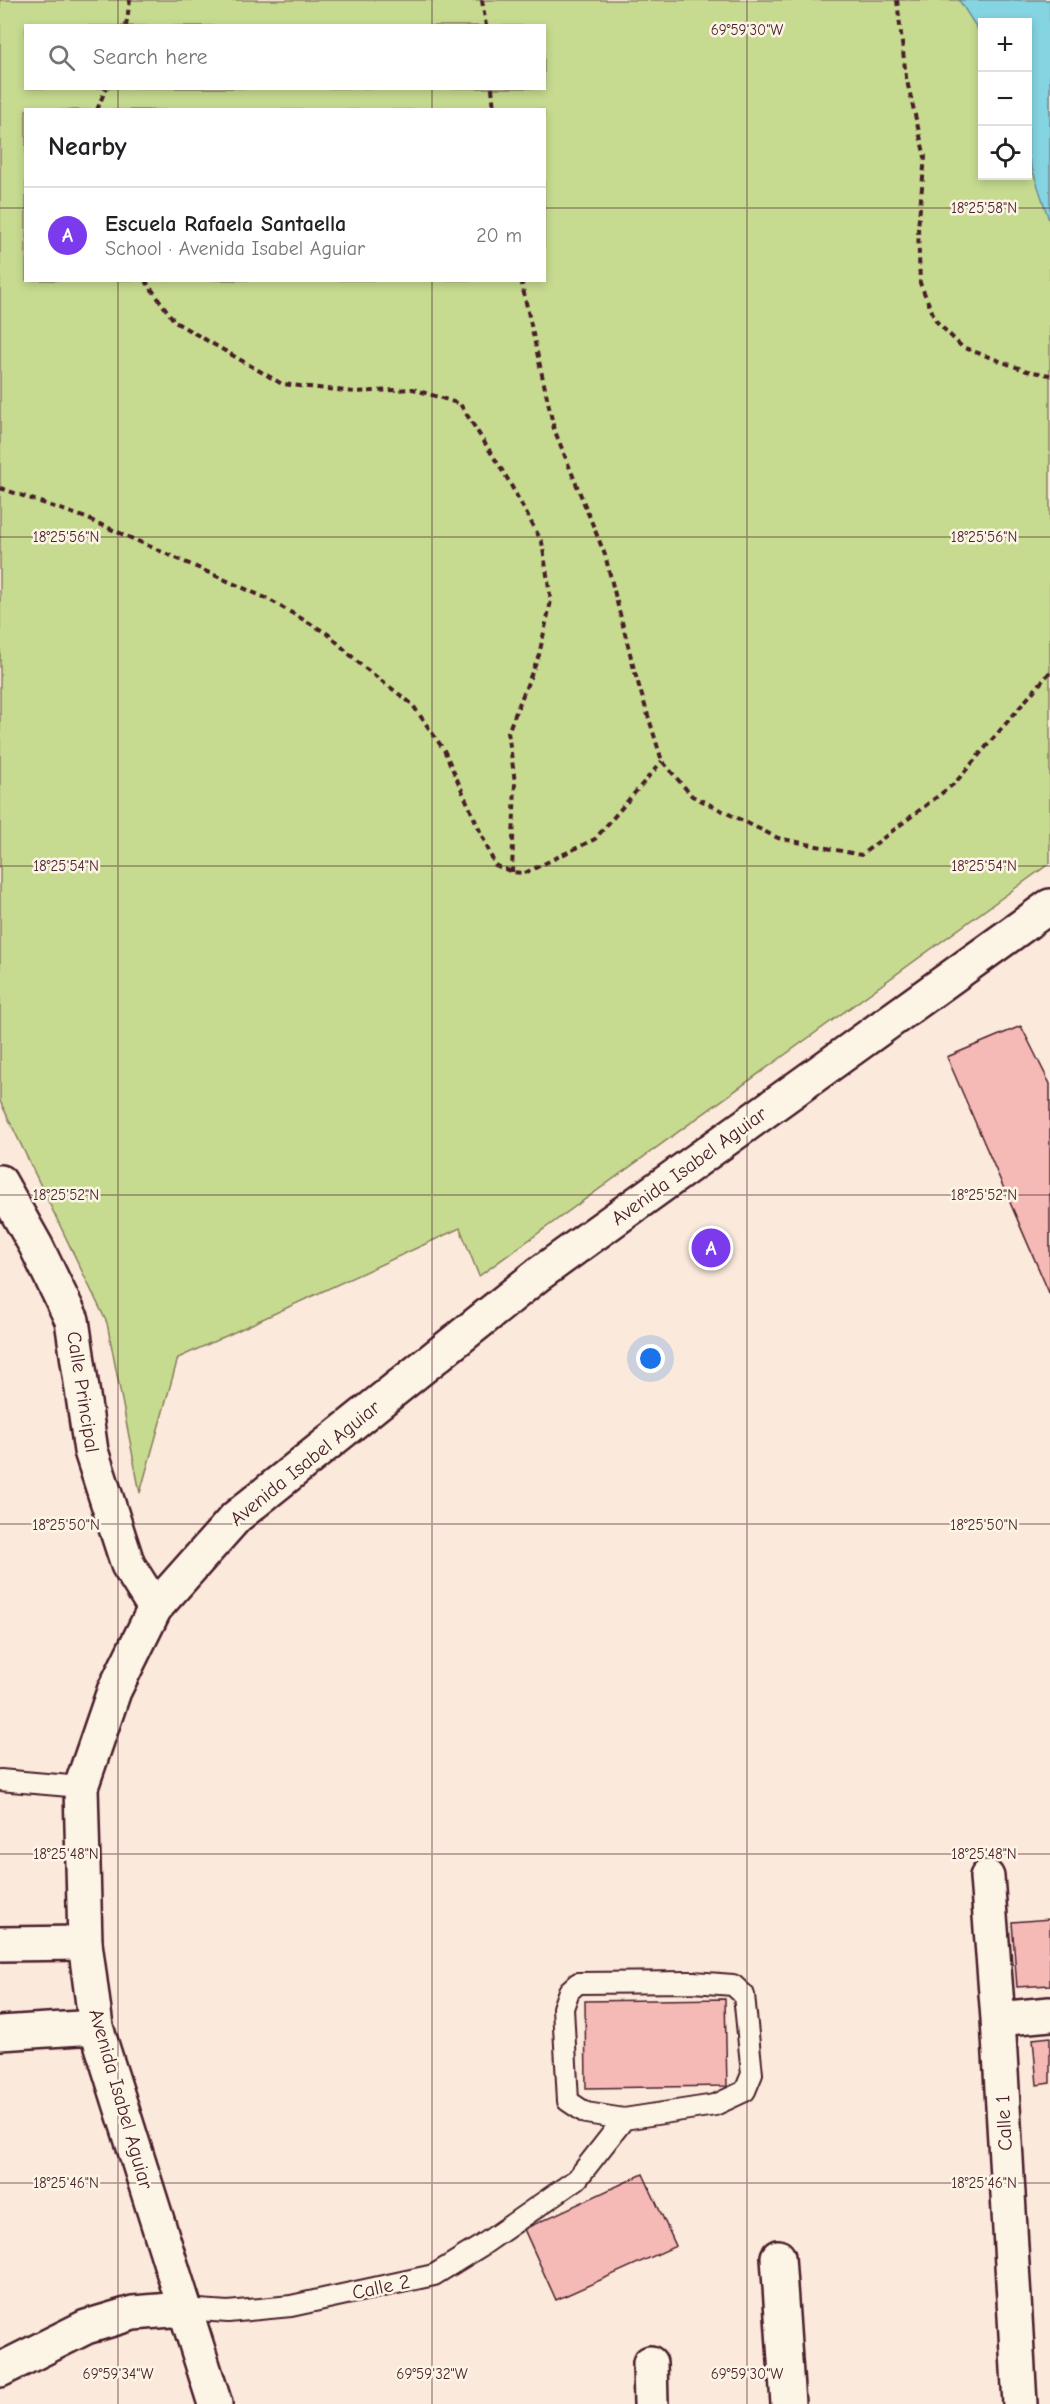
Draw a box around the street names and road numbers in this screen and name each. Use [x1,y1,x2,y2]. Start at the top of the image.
street label: Avenida Isabel Aguiar [607,1102,771,1230]
street label: Calle Principal [62,1330,104,1454]
street label: Avenida Isabel Aguiar [225,1395,385,1531]
street label: Avenida Isabel Aguiar [84,2006,158,2192]
street label: Calle 1 [991,2094,1017,2152]
street label: Calle 2 [350,2270,412,2304]

